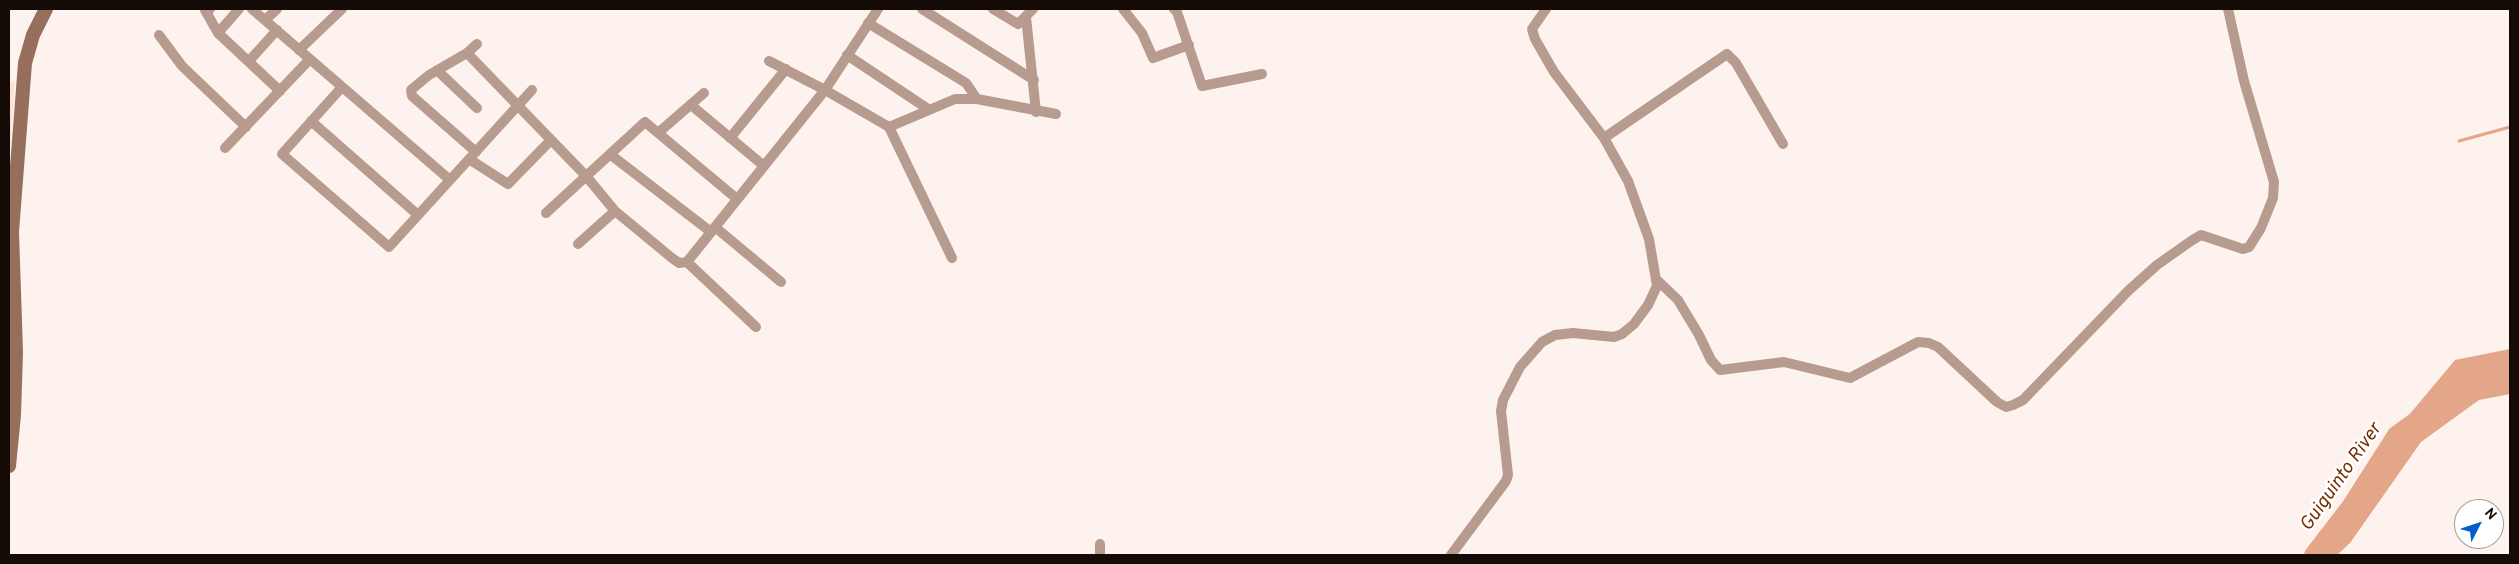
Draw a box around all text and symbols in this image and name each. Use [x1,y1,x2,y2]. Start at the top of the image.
water label: Guiguinto River [2296,419,2388,537]
north arrow [2454,499,2504,549]
text: N [2480,505,2500,524]

